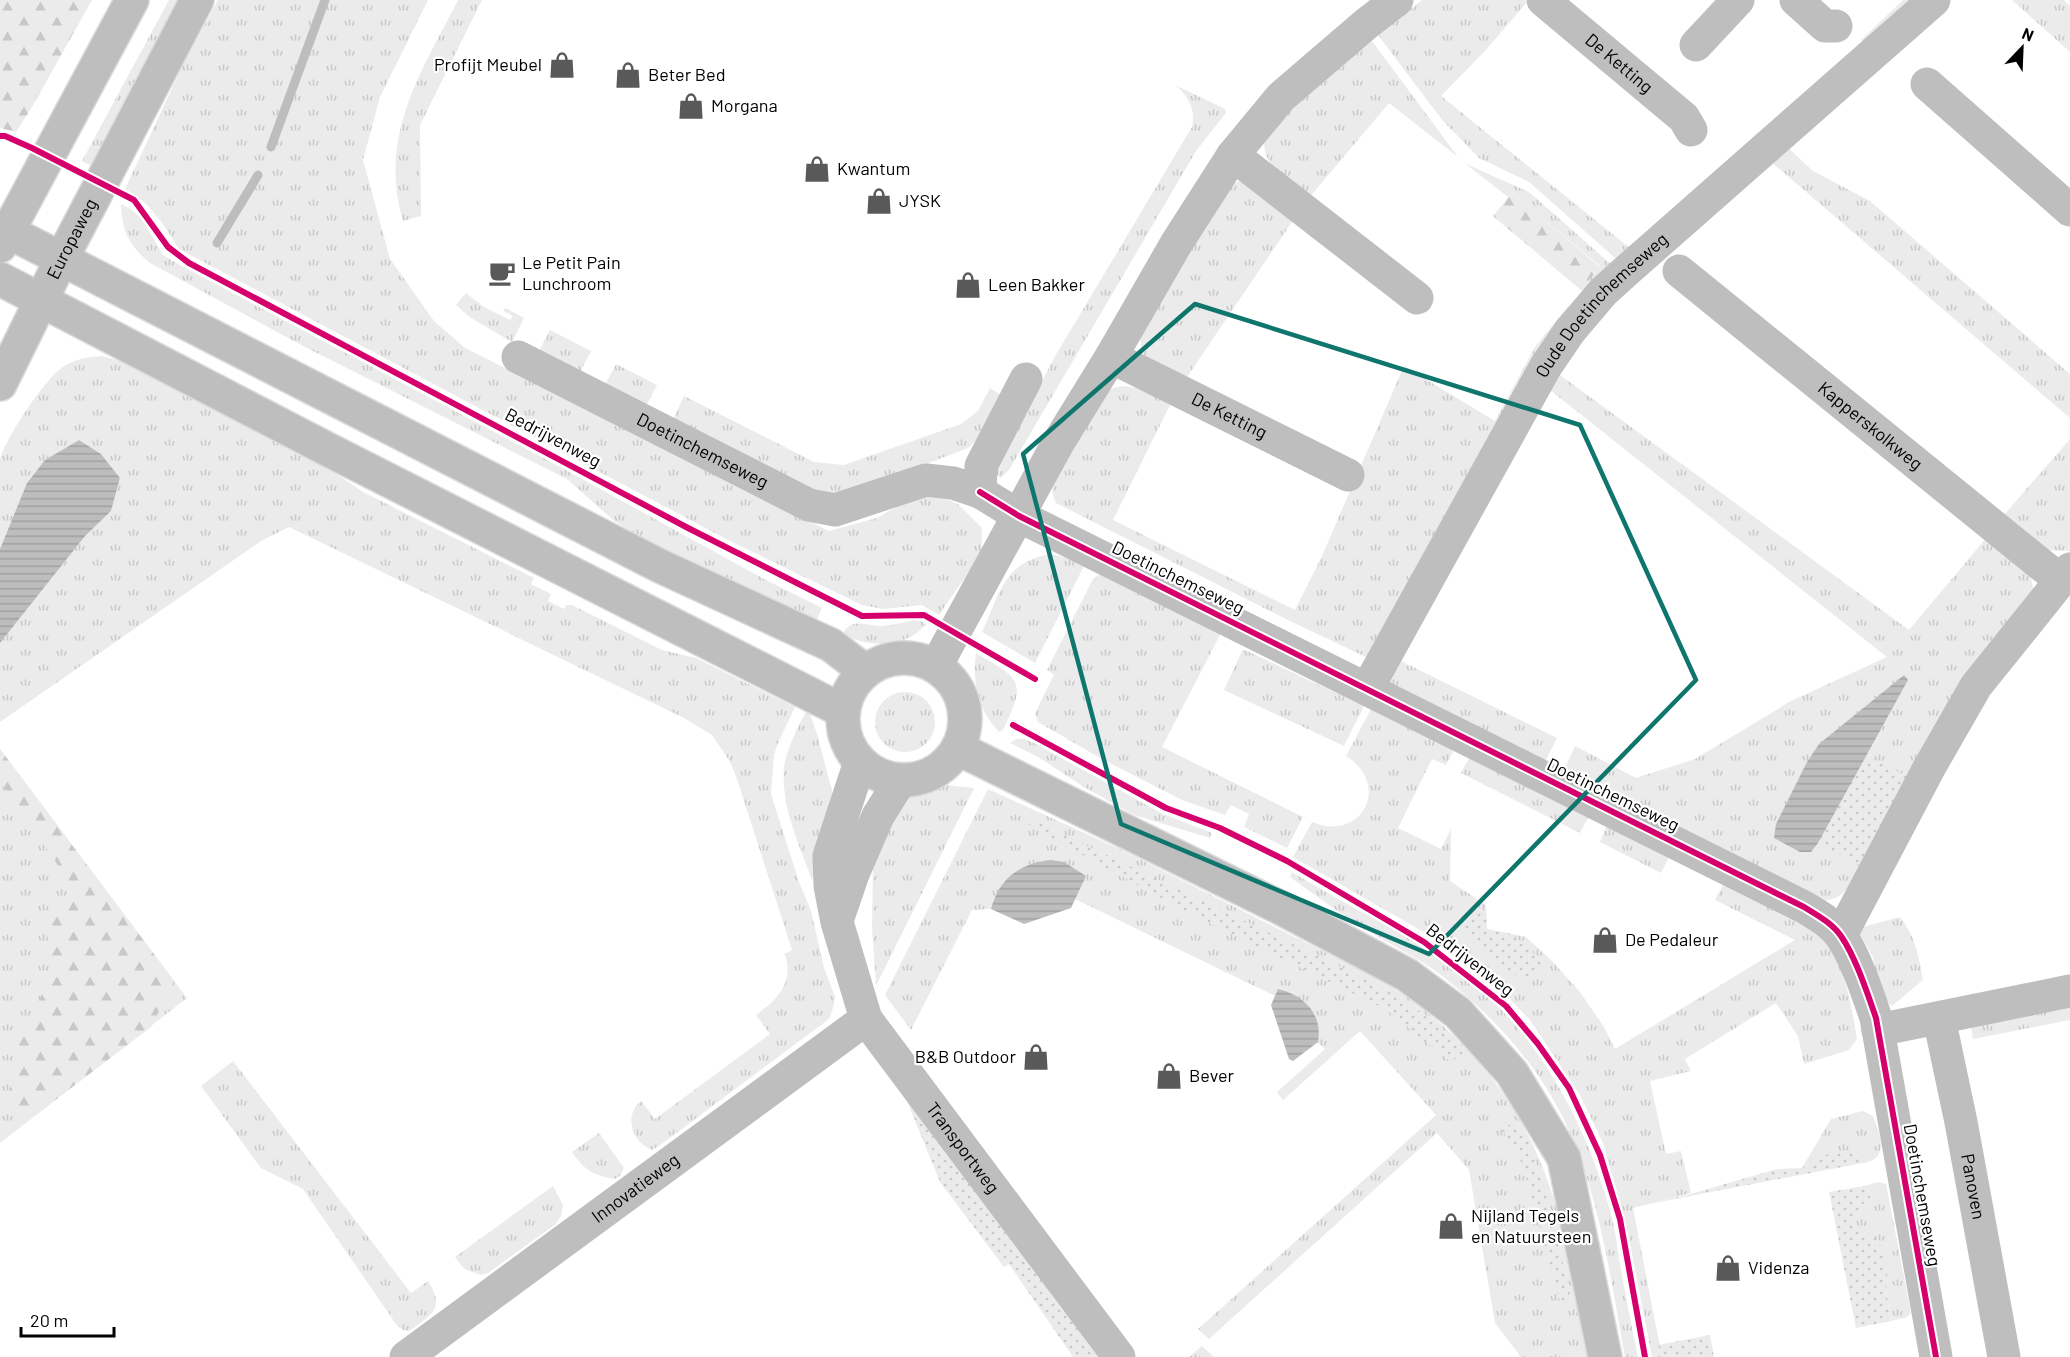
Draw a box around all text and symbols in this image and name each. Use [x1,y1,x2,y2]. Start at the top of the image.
north arrow [1992,18,2052,78]
text: N [2019,23,2037,45]
street label: De Ketting [1581,28,1658,97]
shop icon: Profijt Meubel [547,50,577,80]
place label: Profijt Meubel [434,53,542,75]
shop icon: Beter Bed [613,60,643,90]
place label: Beter Bed [648,63,726,85]
shop icon: Morgana [676,91,706,121]
place label: Morgana [711,94,778,116]
shop icon: Kwantum [802,154,832,184]
place label: Kwantum [837,157,910,179]
shop icon: JYSK [864,186,894,216]
place label: JYSK [899,189,941,211]
street label: Europaweg [41,194,101,282]
street label: Oude Doetinchemseweg [1530,228,1672,381]
place label: Le Petit Pain Lunchroom [522,251,621,294]
cafe icon: Le Petit Pain Lunchroom [487,258,517,288]
shop icon: Leen Bakker [953,270,983,300]
place label: Leen Bakker [988,273,1085,295]
street label: Kapperskolkweg [1814,376,1927,474]
street label: De Ketting [1188,387,1271,443]
street label: Bedrijvenweg [502,403,605,472]
street label: Doetinchemseweg [634,407,772,493]
street label: Doetinchemseweg [1109,536,1248,619]
street label: Doetinchemseweg [1544,753,1683,836]
street label: Bedrijvenweg [1422,918,1519,1000]
shop icon: De Pedaleur [1590,925,1620,955]
place label: De Pedaleur [1625,928,1719,950]
shop icon: B&B Outdoor [1021,1042,1051,1072]
place label: B&B Outdoor [915,1045,1016,1067]
shop icon: Bever [1154,1061,1184,1091]
place label: Bever [1189,1064,1234,1086]
street label: Transportweg [922,1097,1005,1197]
street label: Doetinchemseweg [1900,1122,1946,1268]
street label: Innovatieweg [587,1148,683,1227]
street label: Panoven [1957,1152,1991,1221]
place label: Nijland Tegels en Natuursteen [1471,1204,1591,1247]
shop icon: Nijland Tegels en Natuursteen [1436,1211,1466,1241]
shop icon: Videnza [1713,1253,1743,1283]
place label: Videnza [1748,1256,1810,1278]
scale bar [21,1300,114,1338]
text: 20 m [30,1309,68,1331]

